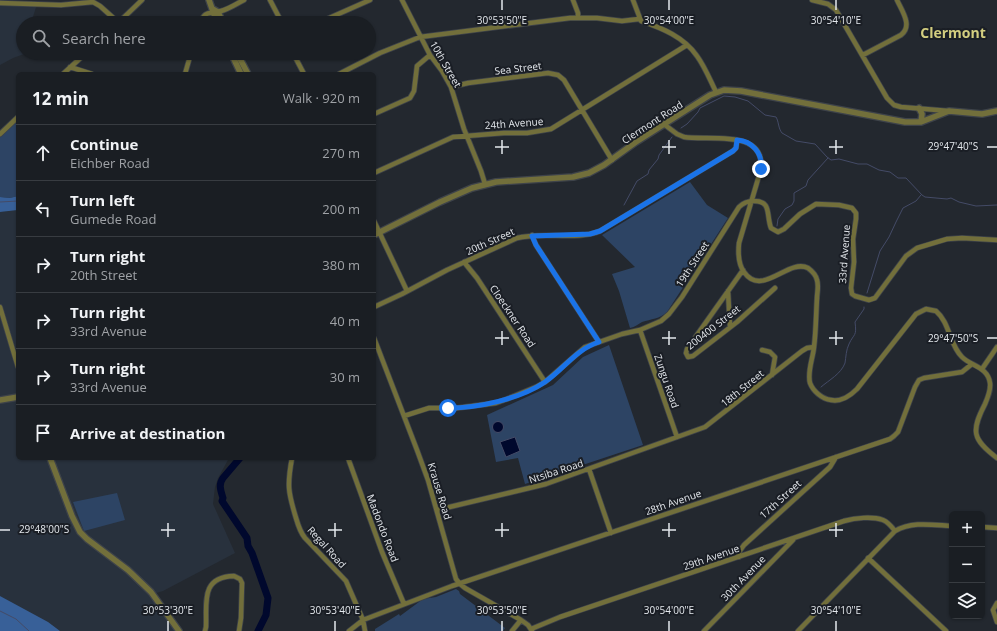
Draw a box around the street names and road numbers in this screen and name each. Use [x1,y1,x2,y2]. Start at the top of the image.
street label: 10th Street [427,38,465,90]
street label: Sea Street [494,58,543,78]
street label: Clermont Road [619,97,685,147]
street label: 24th Avenue [484,114,544,132]
street label: 20th Street [464,224,517,258]
street label: 33rd Avenue [835,224,853,284]
street label: 19th Street [672,238,712,289]
street label: Cloeckner Road [487,282,539,350]
street label: 200400 Street [683,301,743,352]
street label: Zungu Road [651,352,683,410]
street label: 18th Street [718,366,767,410]
street label: Ntsiba Road [527,456,585,486]
street label: Krause Road [425,461,455,521]
street label: 17th Street [756,476,804,521]
street label: 28th Avenue [643,486,703,518]
street label: Madondo Road [364,492,402,564]
street label: Regal Road [304,523,350,571]
street label: 29th Avenue [681,541,741,573]
street label: 30th Avenue [718,552,769,604]

